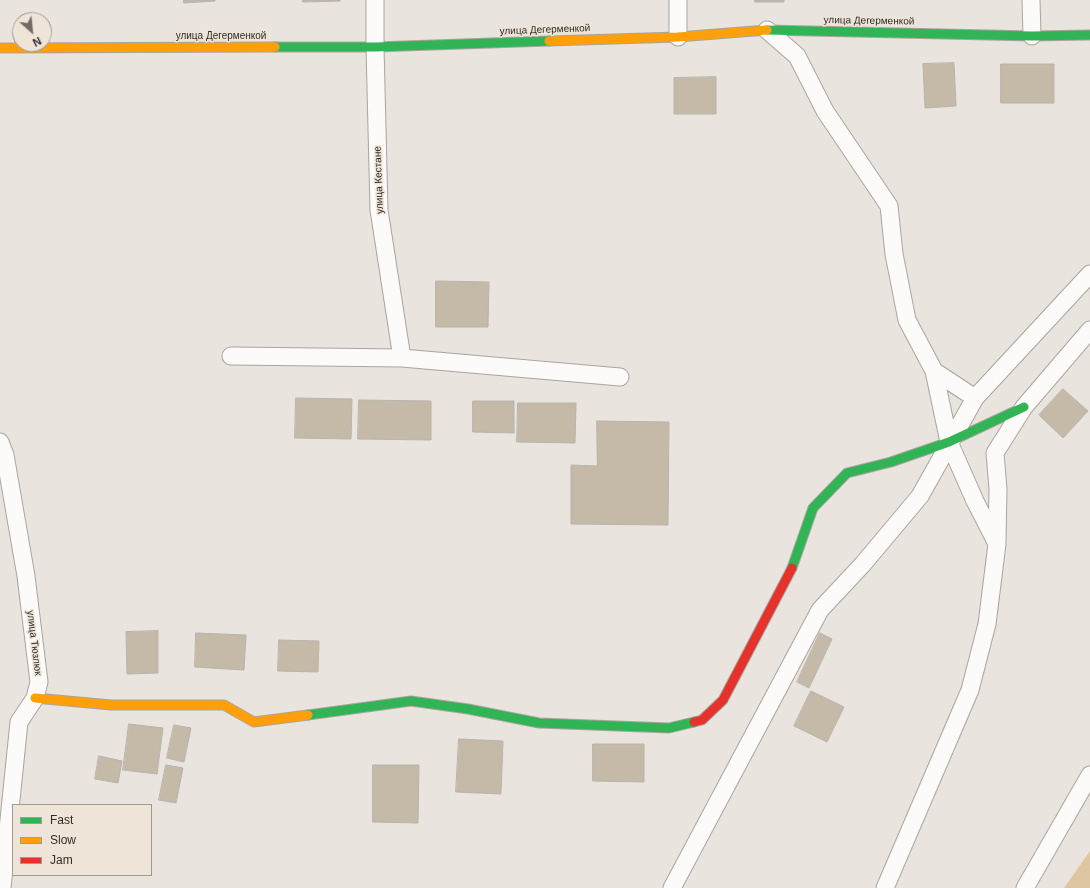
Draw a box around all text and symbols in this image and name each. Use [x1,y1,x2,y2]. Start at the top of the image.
north arrow [12,12,52,52]
street label: улица Дегерменкой [824,14,914,28]
street label: улица Дегерменкой [499,22,591,38]
street label: улица Дегерменкой [176,30,266,42]
text: N [31,35,43,49]
street label: улица Кестане [372,146,386,214]
street label: улица Тюзлюк [24,610,44,676]
legend [12,804,152,876]
text: Fast [50,813,73,827]
text: Slow [50,833,76,847]
text: Jam [50,853,73,867]

